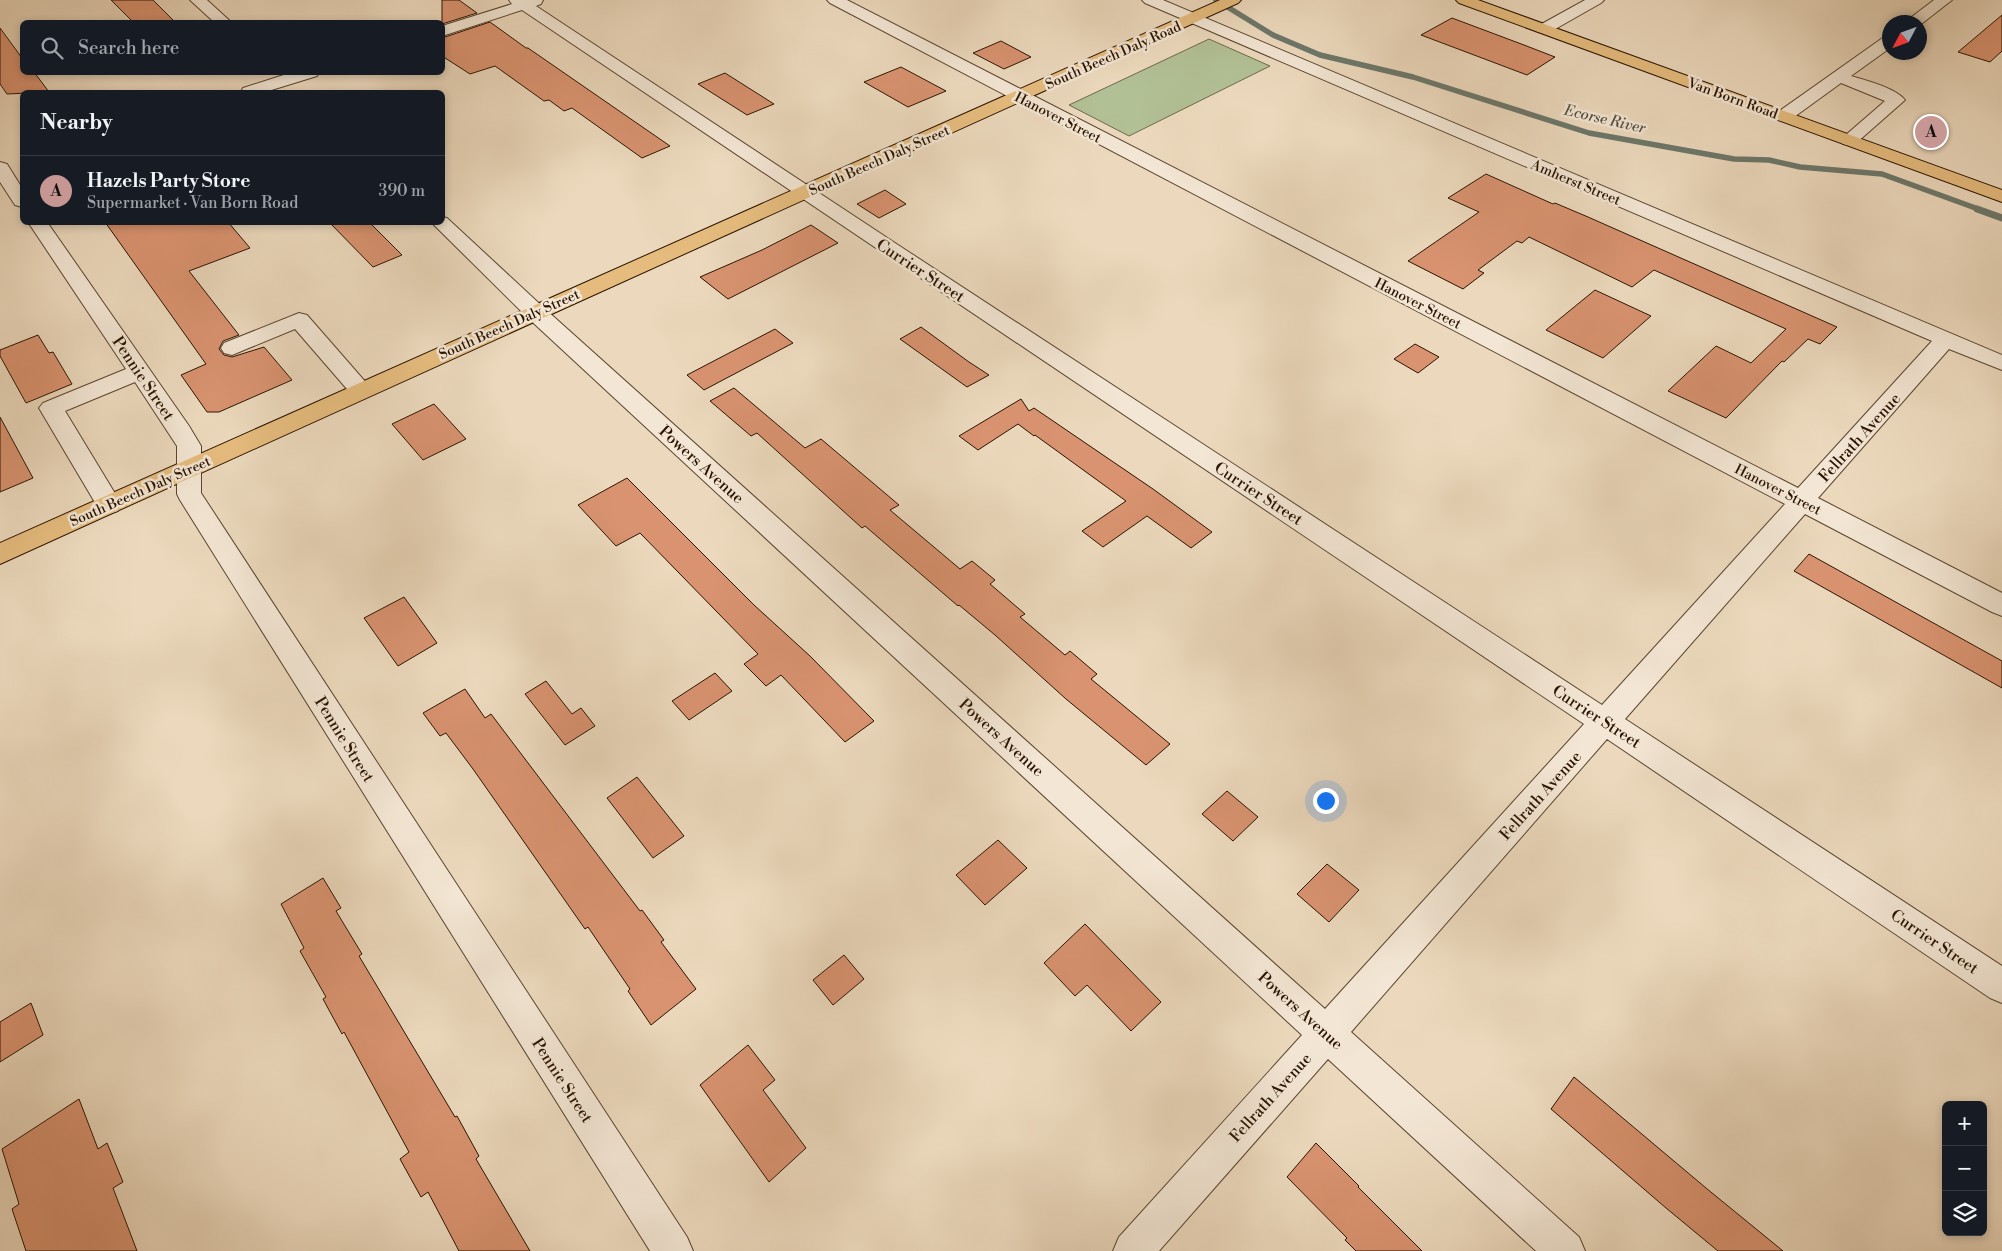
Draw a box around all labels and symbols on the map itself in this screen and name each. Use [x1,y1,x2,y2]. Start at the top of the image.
north arrow [1882,15,1927,60]
street label: South Beech Daly Road [1043,18,1184,94]
street label: Van Born Road [1684,74,1780,124]
street label: Hanover Street [1011,88,1104,147]
water label: Ecorse River [1561,101,1648,138]
pin: A [1915,113,1947,151]
street label: South Beech Daly Street [806,122,953,200]
street label: Amherst Street [1527,156,1623,210]
street label: Currier Street [872,235,969,307]
street label: Hanover Street [1371,274,1464,333]
street label: South Beech Daly Street [436,286,583,364]
street label: Pennie Street [108,333,179,425]
street label: Fellrath Avenue [1814,389,1905,486]
street label: Powers Avenue [655,421,748,508]
street label: South Beech Daly Street [67,453,214,531]
street label: Currier Street [1210,458,1307,530]
street label: Hanover Street [1731,460,1824,519]
street label: Currier Street [1548,681,1645,753]
street label: Pennie Street [310,693,379,786]
street label: Powers Avenue [955,694,1048,781]
street label: Fellrath Avenue [1495,747,1586,844]
your location [1313,788,1339,814]
street label: Currier Street [1887,905,1982,979]
street label: Powers Avenue [1254,967,1347,1054]
street label: Pennie Street [527,1034,597,1127]
street label: Fellrath Avenue [1225,1049,1316,1146]

